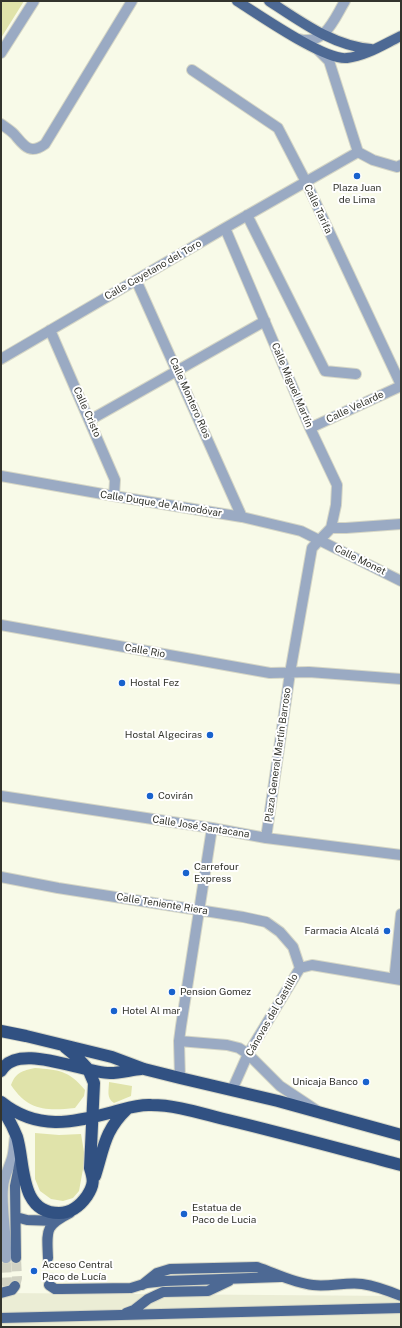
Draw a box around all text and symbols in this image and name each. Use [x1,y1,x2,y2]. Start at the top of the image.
marker: Plaza Juan de Lima [352,171,362,181]
street label: Calle Tarifa [301,182,335,236]
place label: Plaza Juan de Lima [333,182,381,206]
street label: Calle Cayetano del Toro [103,237,203,303]
street label: Calle Miguel Martín [269,341,315,429]
street label: Calle Montero Ríos [167,356,213,440]
street label: Calle Cristo [71,385,103,439]
street label: Calle Velarde [324,388,386,426]
street label: Calle Duque de Almodóvar [99,488,223,520]
street label: Calle Monet [332,542,388,578]
street label: Calle Rio [124,642,166,660]
place label: Hostal Fez [130,677,179,689]
marker: Hostal Fez [117,678,127,688]
street label: Plaza General Martín Barroso [263,687,293,823]
place label: Hostal Algeciras [125,729,202,741]
marker: Hostal Algeciras [205,730,215,740]
place label: Covirán [158,790,193,802]
marker: Covirán [145,791,155,801]
street label: Calle José Santacana [152,813,250,841]
place label: Carrefour Express [194,861,239,884]
marker: Carrefour Express [181,868,191,878]
street label: Calle Teniente Riera [115,891,209,917]
place label: Farmacia Alcalá [304,925,379,937]
marker: Farmacia Alcalá [382,926,392,936]
street label: Cánovas del Castillo [243,971,301,1059]
place label: Pension Gomez [180,986,251,998]
marker: Pension Gomez [167,987,177,997]
place label: Hotel Al mar [122,1005,181,1017]
marker: Hotel Al mar [109,1006,119,1016]
place label: Unicaja Banco [292,1076,358,1088]
marker: Unicaja Banco [361,1077,371,1087]
place label: Estatua de Paco de Lucia [192,1202,256,1226]
marker: Estatua de Paco de Lucia [179,1209,189,1219]
place label: Acceso Central Paco de Lucía [42,1259,113,1282]
marker: Acceso Central Paco de Lucía [29,1266,39,1276]

